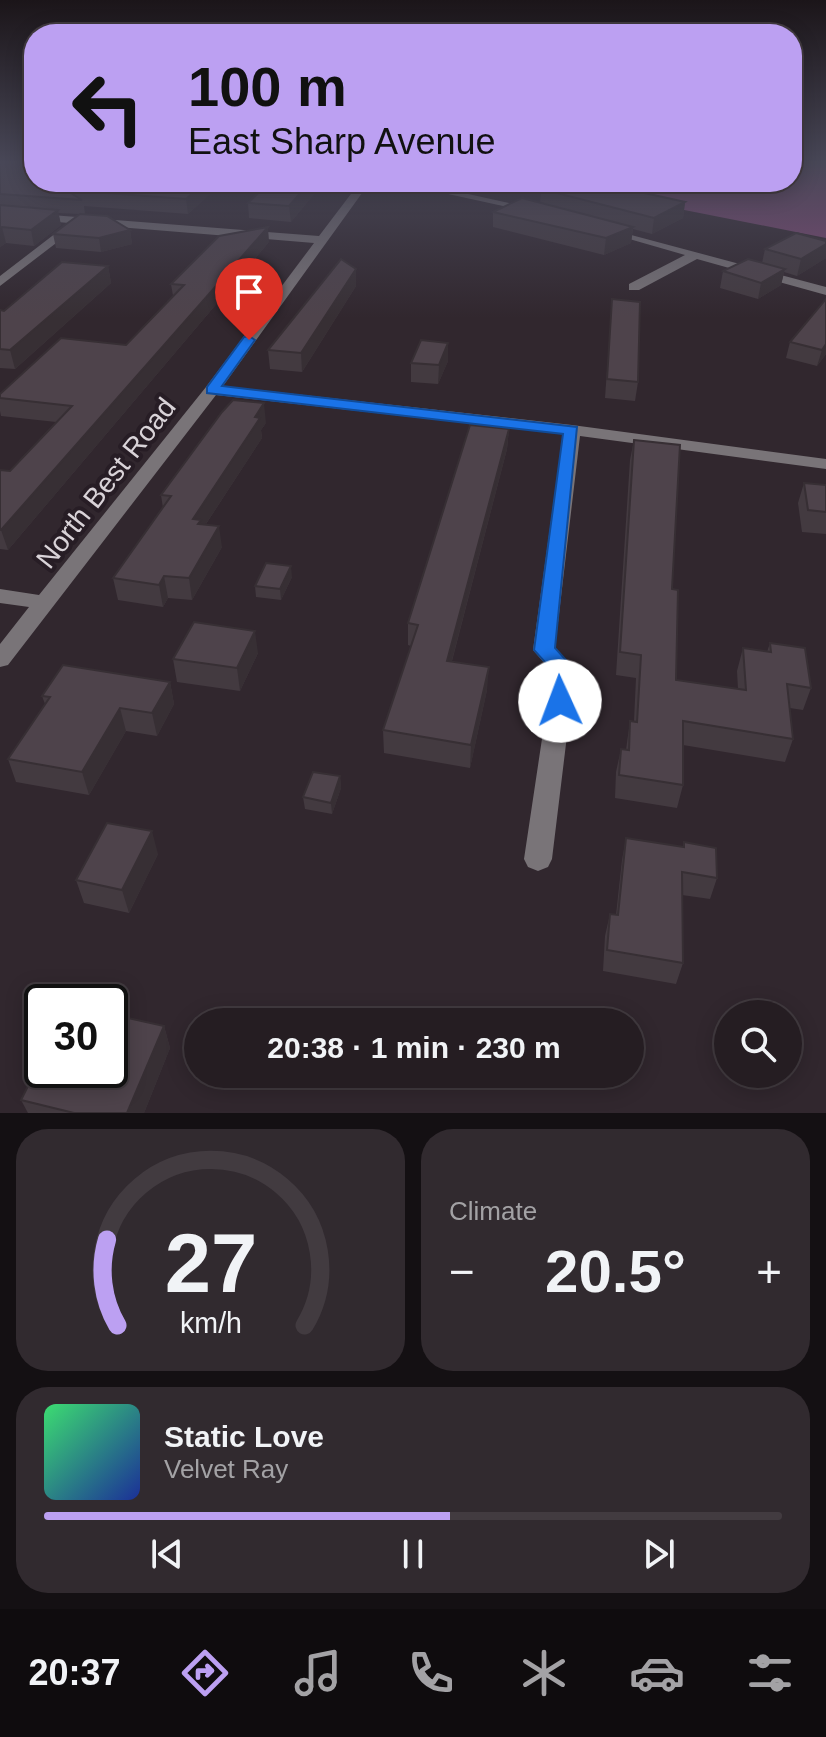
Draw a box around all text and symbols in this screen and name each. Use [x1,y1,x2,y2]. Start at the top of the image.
text: 100 m [188,55,347,118]
icon: left [56,56,160,160]
text: East Sharp Avenue [188,121,496,162]
pin [215,258,283,340]
icon: arrive [227,270,271,314]
street label: North Best Road [30,392,182,574]
position arrow [518,659,602,743]
speed limit sign: 30 [24,984,128,1088]
map controls [714,1000,802,1088]
button: search [714,1000,802,1088]
text: 20:38 · 1 min · 230 m [267,1031,561,1064]
text: Climate [449,1196,537,1226]
text: 27 [164,1217,257,1310]
text: 20.5° [545,1238,686,1305]
text: − [449,1247,475,1296]
text: + [756,1247,782,1296]
text: km/h [180,1307,241,1339]
text: Static Love [164,1420,324,1453]
text: Velvet Ray [164,1454,288,1484]
icon: previous [145,1532,189,1576]
icon: pause [391,1532,435,1576]
icon: next [637,1532,681,1576]
icon: directions [177,1645,233,1701]
icon: music [290,1645,346,1701]
icon: phone [403,1645,459,1701]
icon: climate [516,1645,572,1701]
icon: car [629,1645,685,1701]
icon: filters [742,1645,798,1701]
text: 20:37 [28,1652,121,1693]

